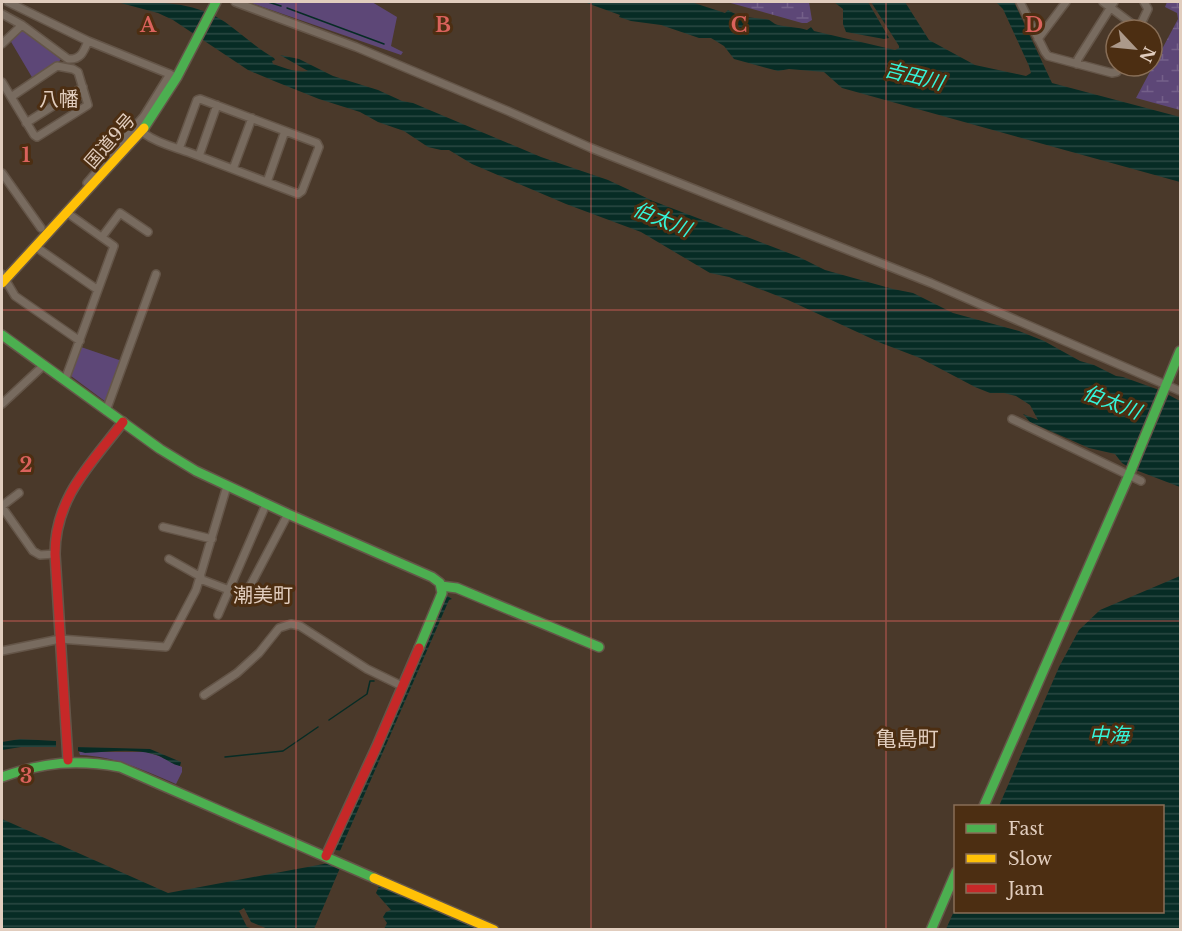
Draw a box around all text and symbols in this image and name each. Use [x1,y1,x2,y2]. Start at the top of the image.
text: A [139,13,157,37]
text: B [435,13,451,37]
text: C [731,13,747,37]
text: D [1025,13,1043,37]
north arrow [1104,18,1164,78]
text: N [1135,43,1160,66]
water label: 吉田川 [882,57,948,95]
district label: 八幡 [39,87,79,111]
street label: 国道9号 [80,109,140,173]
text: 1 [22,143,31,167]
water label: 伯太川 [630,197,696,242]
water label: 伯太川 [1080,380,1146,425]
text: 2 [19,453,33,477]
district label: 潮美町 [233,583,293,607]
water label: 中海 [1089,723,1132,747]
district label: 亀島町 [876,726,939,752]
text: 3 [20,764,32,788]
legend [954,805,1164,913]
text: Fast [1008,818,1045,840]
text: Slow [1008,848,1053,870]
text: Jam [1006,878,1044,900]

